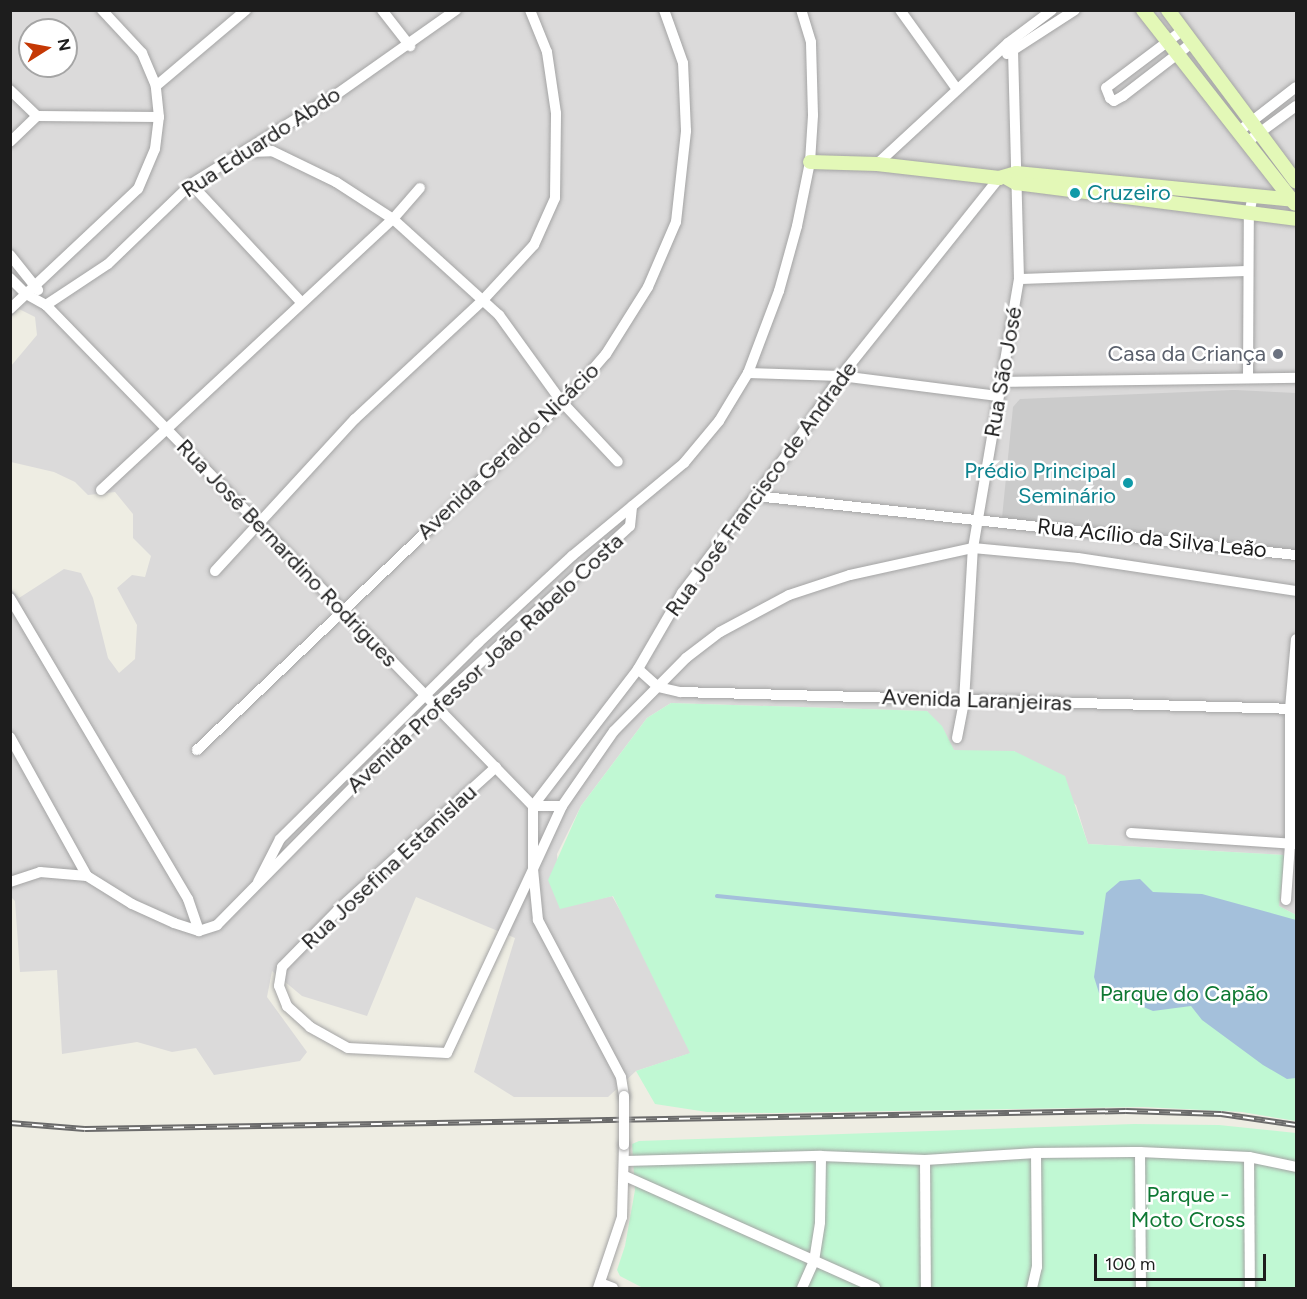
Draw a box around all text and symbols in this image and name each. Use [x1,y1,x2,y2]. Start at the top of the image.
north arrow [18,18,78,78]
text: N [54,37,75,53]
street label: Rua Eduardo Abdo [177,81,345,203]
place label: Cruzeiro [1087,180,1171,206]
marker: Cruzeiro [1068,186,1082,200]
street label: Rua São José [979,305,1027,439]
place label: Casa da Criança [1107,341,1266,367]
marker: Casa da Criança [1271,347,1285,361]
street label: Rua José Francisco de Andrade [660,356,862,622]
street label: Avenida Geraldo Nicácio [411,357,605,545]
street label: Rua José Bernardino Rodrigues [171,434,403,672]
place label: Prédio Principal Seminário [964,457,1116,508]
marker: Prédio Principal Seminário [1121,476,1135,490]
street label: Rua Acílio da Silva Leão [1036,513,1268,563]
street label: Avenida Professor João Rabelo Costa [341,528,629,798]
street label: Avenida Laranjeiras [881,683,1073,717]
street label: Rua Josefina Estanislau [296,779,482,955]
park label: Parque do Capão [1100,981,1268,1007]
park label: Parque - Moto Cross [1131,1181,1245,1232]
scale bar [1097,1242,1270,1280]
text: 100 m [1105,1253,1155,1275]

